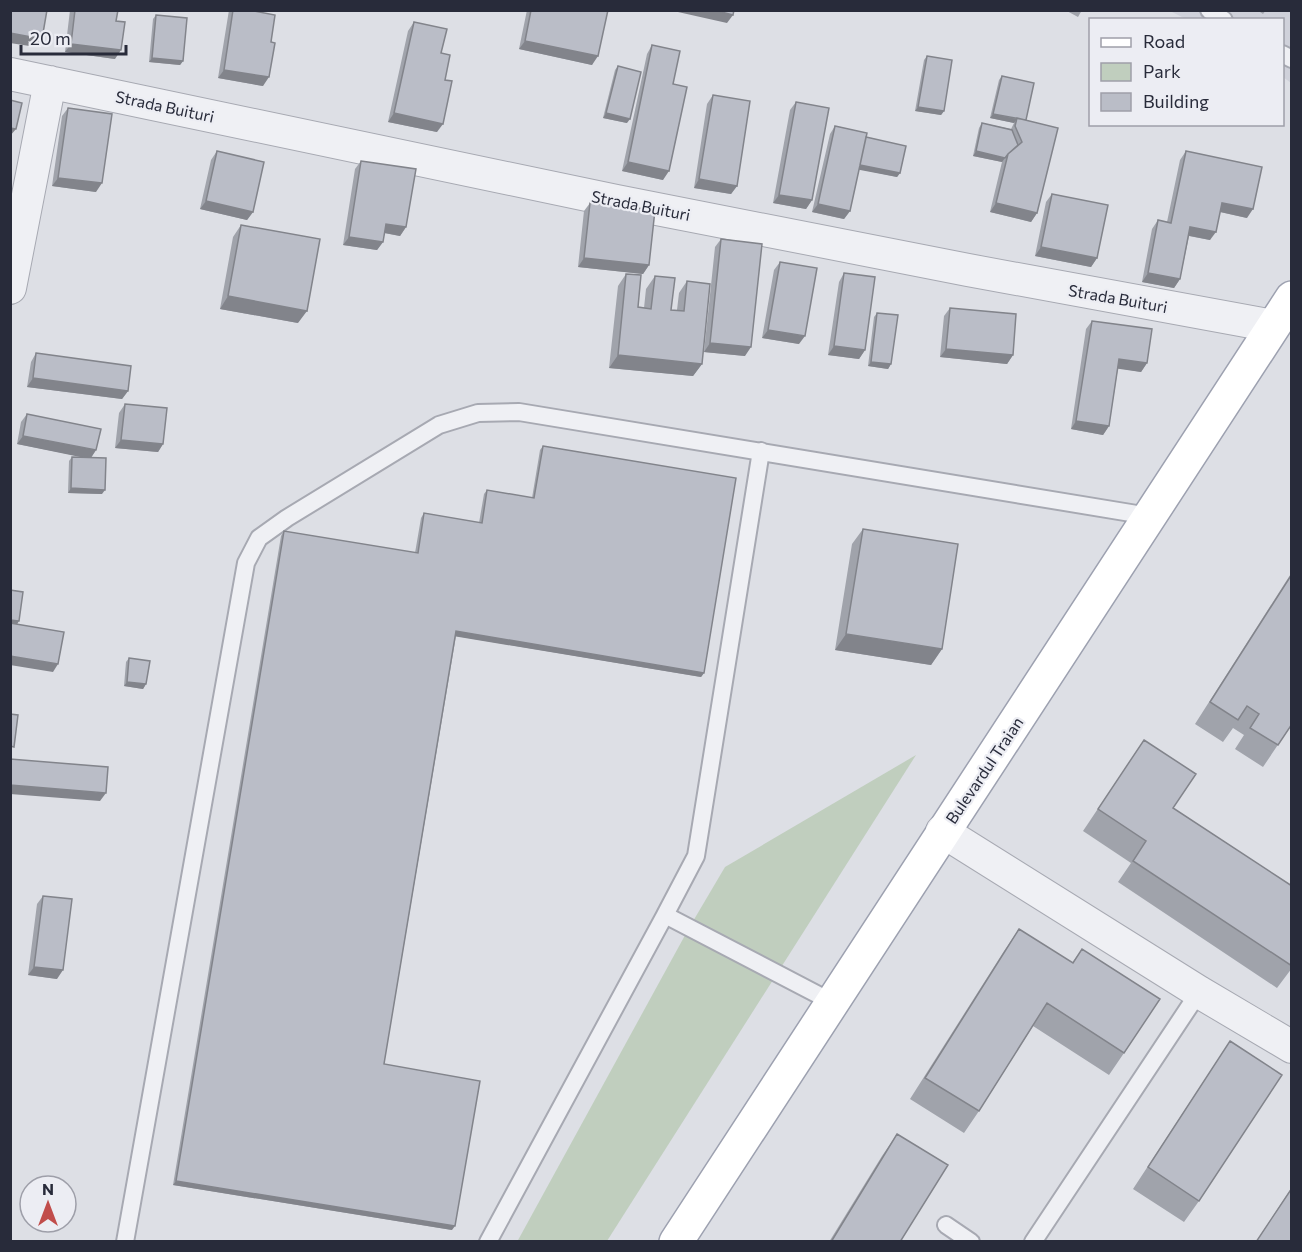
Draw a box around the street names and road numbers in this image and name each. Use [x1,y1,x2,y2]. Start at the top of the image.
street label: Strada Buituri [114,86,216,126]
street label: Strada Buituri [590,186,692,224]
street label: Strada Buituri [1067,280,1169,316]
street label: Bulevardul Traian [941,713,1027,827]

